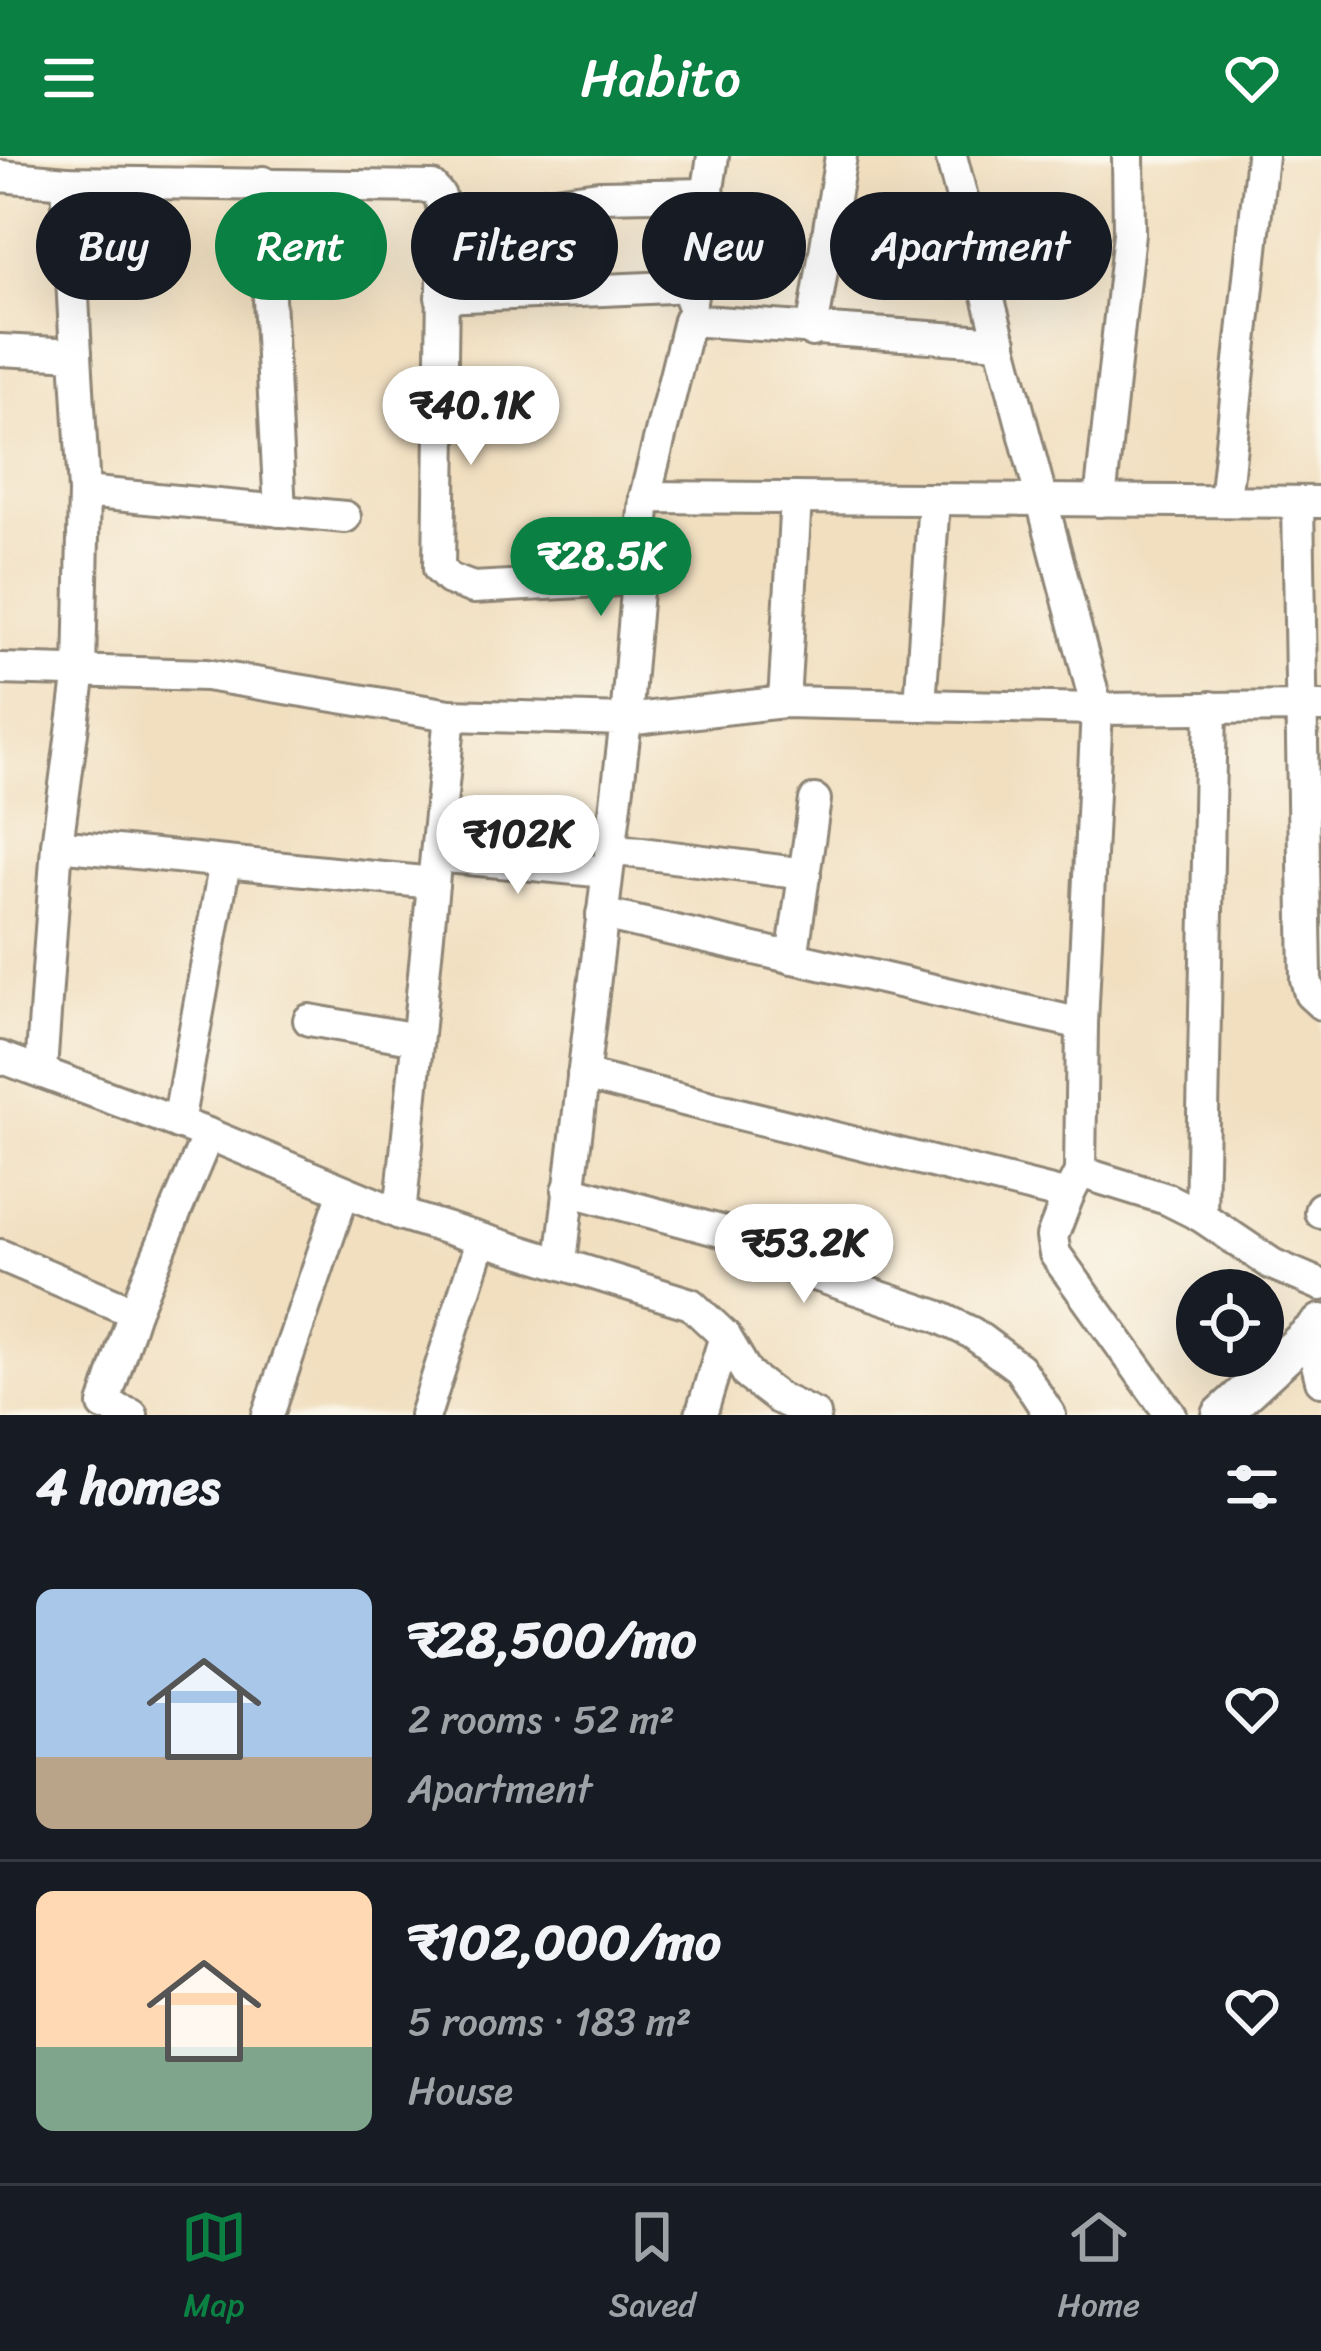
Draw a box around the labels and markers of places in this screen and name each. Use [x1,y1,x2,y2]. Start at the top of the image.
pin: ₹40.1K [373,366,569,468]
pin: ₹28.5K [503,517,699,619]
pin: ₹102K [434,795,602,897]
pin: ₹53.2K [706,1204,902,1306]

